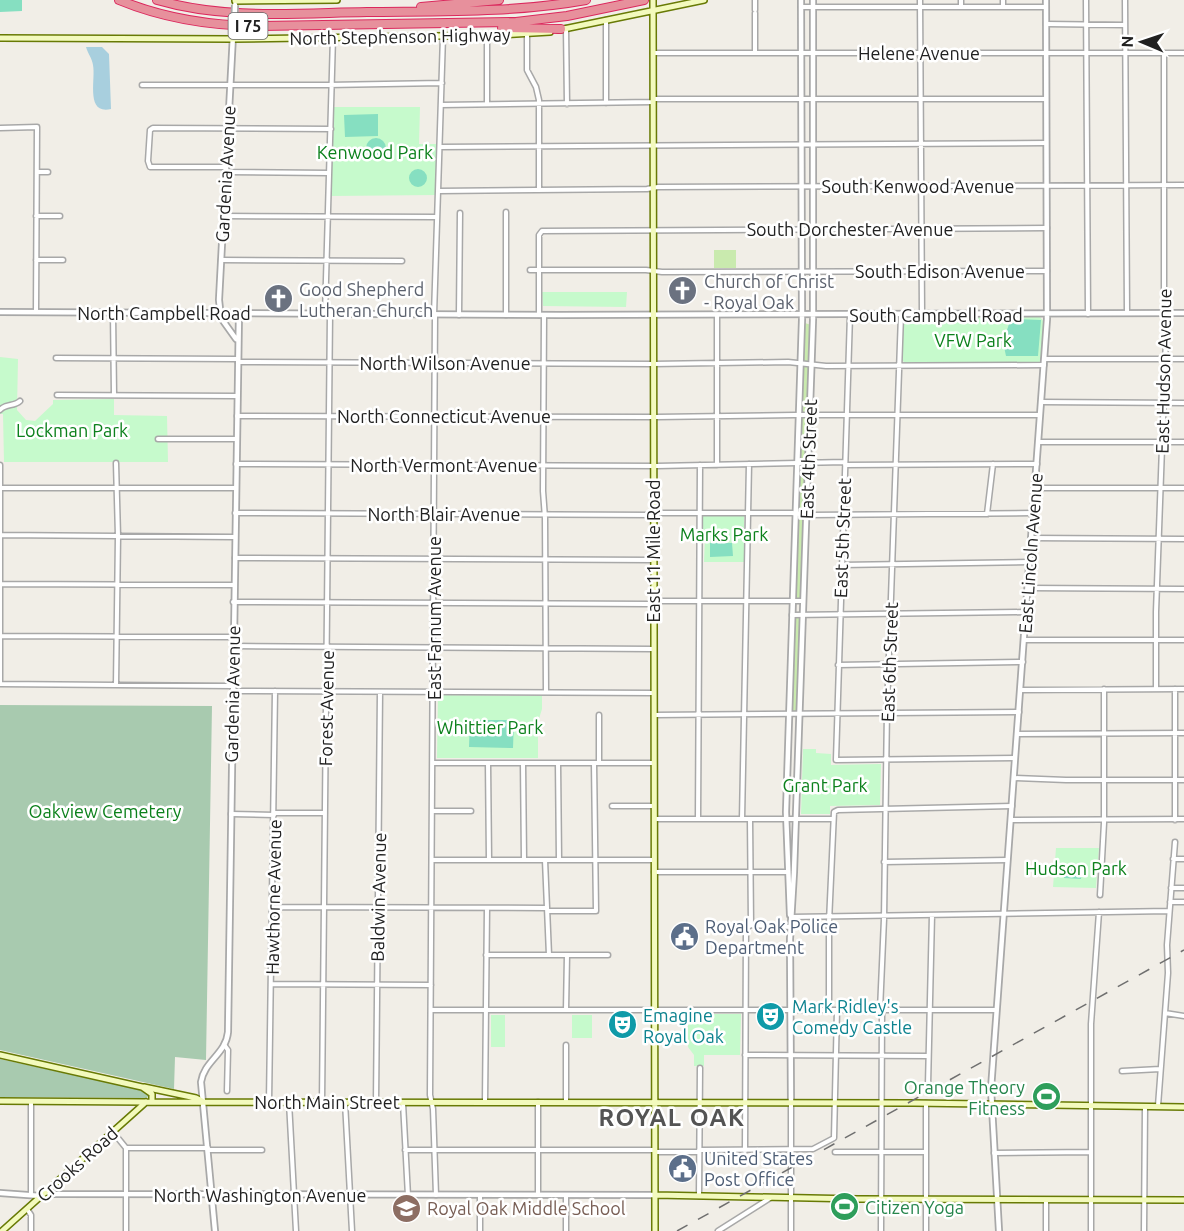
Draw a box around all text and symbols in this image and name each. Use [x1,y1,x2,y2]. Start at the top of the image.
north arrow [1112,12,1172,72]
road number: I 75 [228,13,268,39]
street label: North Stephenson Highway [289,24,511,48]
text: N [1118,35,1136,48]
street label: Helene Avenue [858,43,980,63]
street label: Gardenia Avenue [211,105,239,243]
park label: Kenwood Park [317,142,433,162]
street label: South Kenwood Avenue [822,176,1014,196]
street label: South Dorchester Avenue [747,219,953,239]
street label: South Edison Avenue [855,261,1025,281]
place label: Church of Christ - Royal Oak [704,271,834,312]
church icon: Church of Christ - Royal Oak [667,275,699,307]
place label: Good Shepherd Lutheran Church [299,279,433,320]
church icon: Good Shepherd Lutheran Church [262,283,294,315]
street label: East Hudson Avenue [1152,288,1174,454]
street label: North Campbell Road [77,303,251,323]
street label: South Campbell Road [849,305,1023,325]
park label: VFW Park [934,330,1012,350]
street label: North Wilson Avenue [359,353,531,373]
street label: East 4th Street [796,399,820,519]
street label: North Connecticut Avenue [337,406,551,426]
park label: Lockman Park [16,420,128,440]
street label: North Vermont Avenue [350,455,538,475]
street label: East Lincoln Avenue [1014,472,1046,634]
street label: East 5th Street [830,478,854,598]
street label: East 11 Mile Road [643,479,663,623]
street label: North Blair Avenue [367,504,521,524]
park label: Marks Park [680,524,768,544]
street label: East Farnum Avenue [424,536,444,700]
street label: East 6th Street [877,602,901,722]
street label: Gardenia Avenue [221,625,243,763]
street label: Forest Avenue [315,650,337,766]
park label: Whittier Park [437,717,543,737]
park label: Grant Park [782,775,868,795]
park label: Oakview Cemetery [29,801,182,821]
street label: Hawthorne Avenue [262,819,284,975]
street label: Baldwin Avenue [367,832,389,962]
park label: Hudson Park [1025,858,1127,878]
place label: Royal Oak Police Department [705,916,838,957]
public building icon: Royal Oak Police Department [668,920,700,952]
place label: Mark Ridley's Comedy Castle [792,996,912,1037]
theatre icon: Mark Ridley's Comedy Castle [755,1000,787,1032]
place label: Emagine Royal Oak [643,1005,724,1046]
theatre icon: Emagine Royal Oak [606,1009,638,1041]
place label: Orange Theory Fitness [904,1077,1025,1118]
sports icon: Orange Theory Fitness [1030,1081,1062,1113]
street label: North Main Street [254,1092,400,1112]
district label: ROYAL OAK [599,1104,745,1131]
street label: Crooks Road [33,1123,121,1205]
place label: United States Post Office [704,1148,813,1189]
public building icon: United States Post Office [667,1152,699,1184]
street label: North Washington Avenue [154,1185,366,1205]
sports icon: Citizen Yoga [828,1191,860,1223]
school or university icon: Royal Oak Middle School [390,1192,422,1224]
place label: Citizen Yoga [865,1197,964,1217]
place label: Royal Oak Middle School [427,1198,626,1218]

